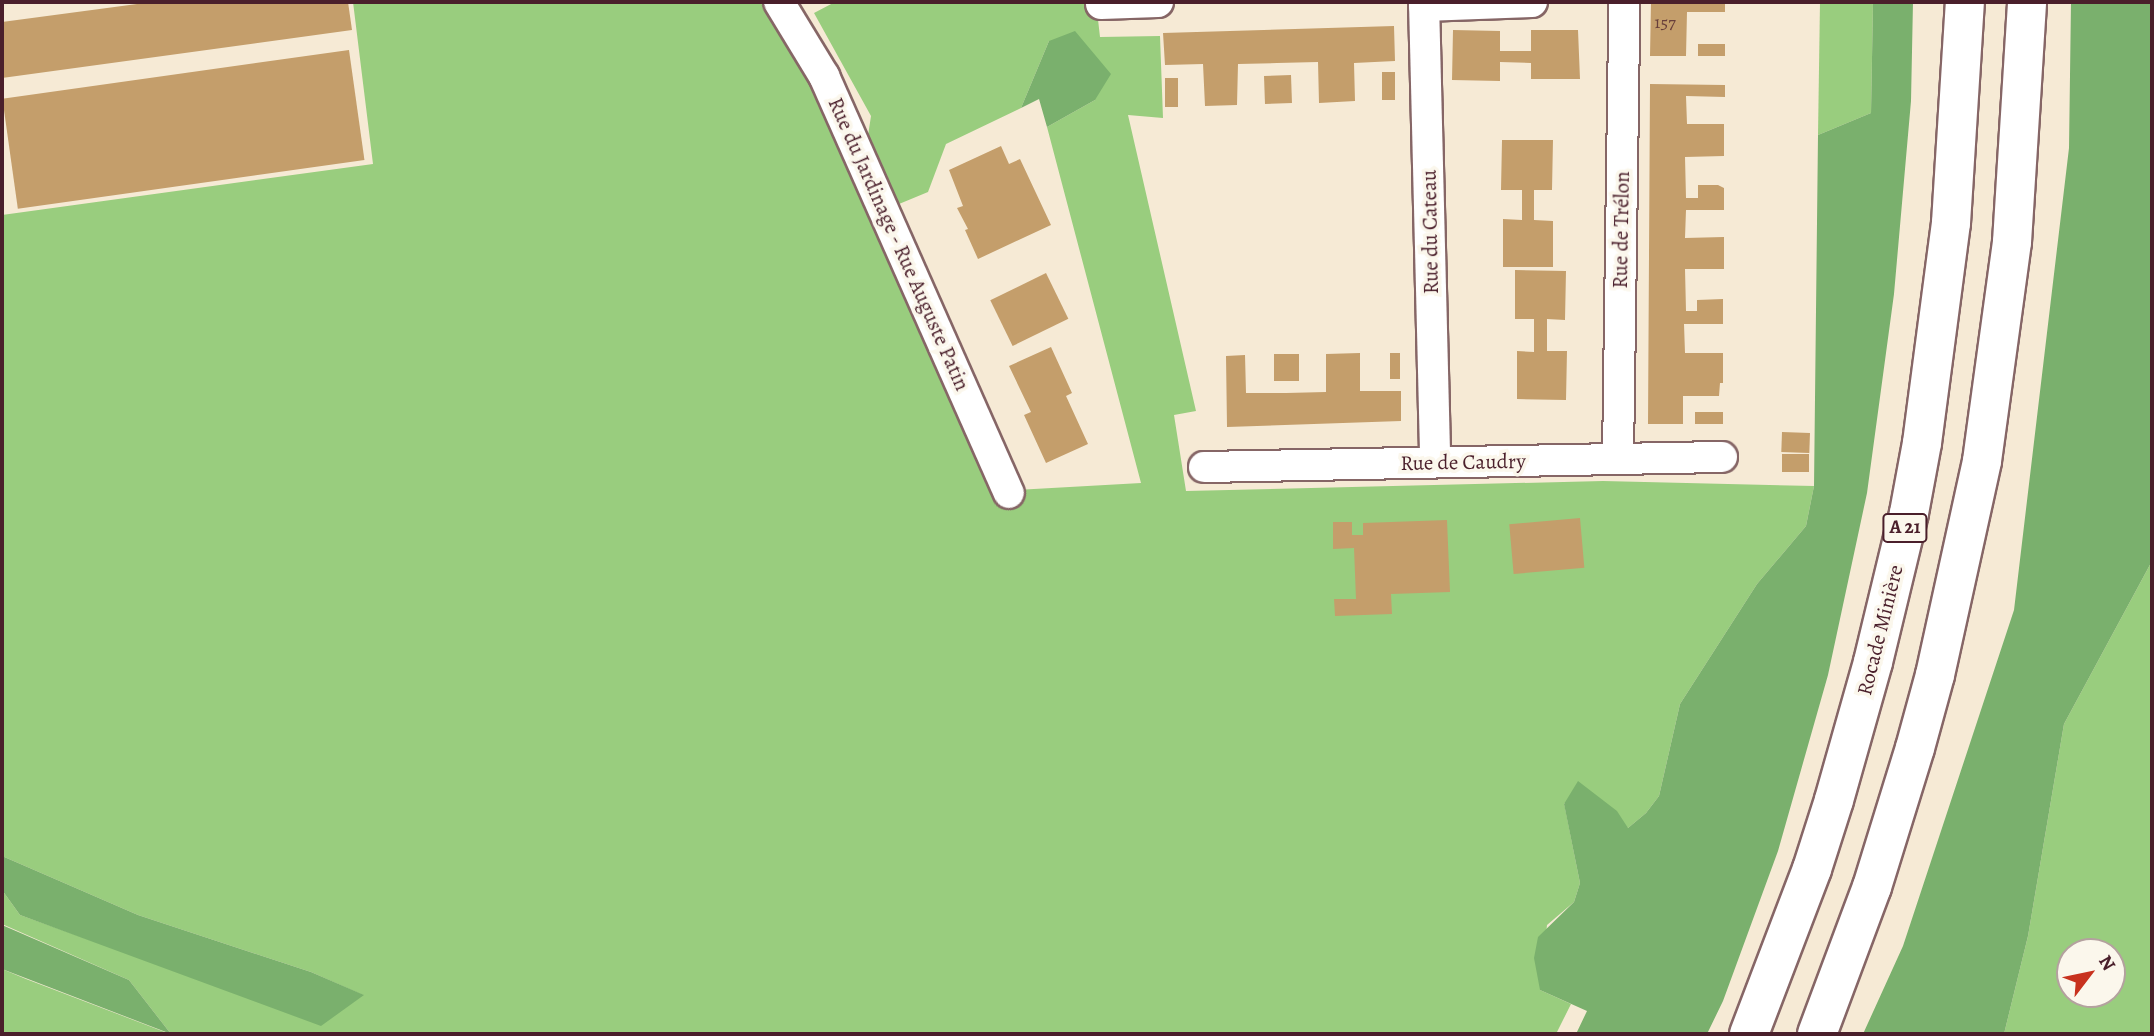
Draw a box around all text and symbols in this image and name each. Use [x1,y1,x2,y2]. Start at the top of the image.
house number: 157 [1654,11,1676,33]
street label: Rue du Jardinage - Rue Auguste Patin [823,93,975,395]
street label: Rue du Cateau [1416,170,1444,294]
street label: Rue de Trélon [1607,171,1635,289]
street label: Rue de Caudry [1400,448,1526,476]
road number: A 21 [1882,512,1928,544]
street label: Rocade Minière [1852,562,1908,698]
north arrow [2056,938,2126,1008]
text: N [2092,950,2122,976]

